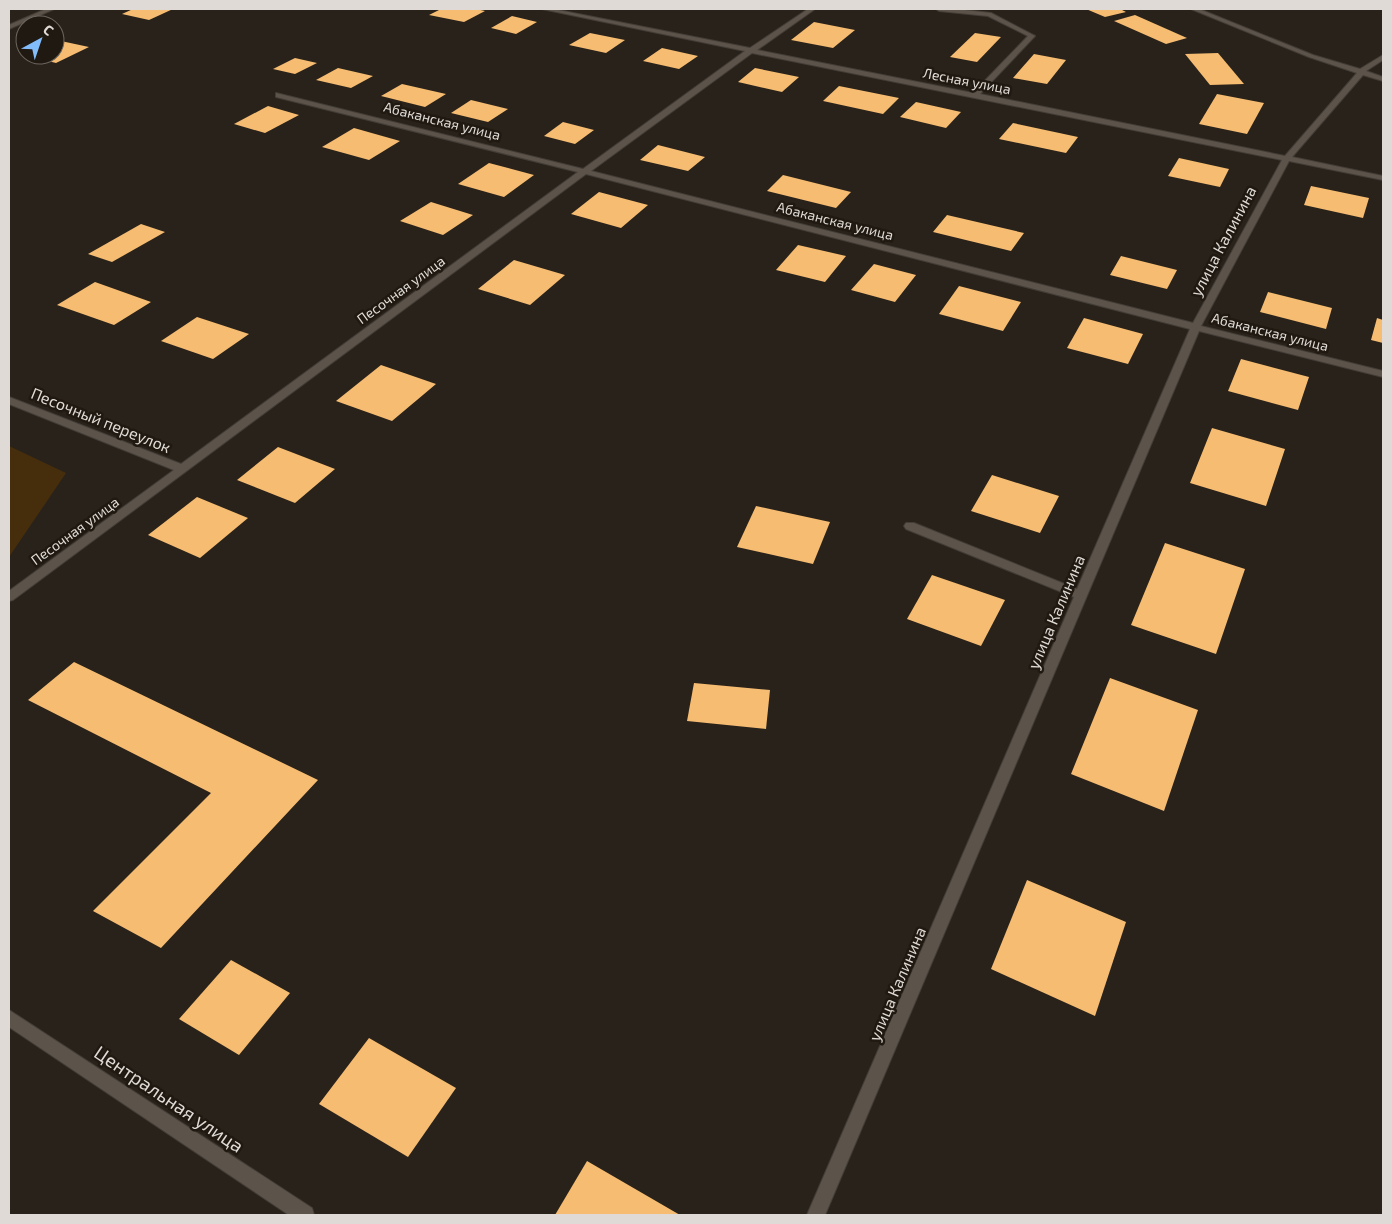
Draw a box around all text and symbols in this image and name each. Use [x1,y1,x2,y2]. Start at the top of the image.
north arrow [15,15,65,65]
text: С [40,21,57,39]
street label: Лесная улица [922,64,1013,97]
street label: Абаканская улица [382,98,502,143]
street label: улица Калинина [1186,182,1260,300]
street label: Абаканская улица [775,198,895,243]
street label: Песочная улица [353,252,448,327]
street label: Абаканская улица [1210,309,1330,354]
street label: Песочный переулок [28,383,174,457]
street label: Песочная улица [27,493,122,568]
street label: улица Калинина [1023,552,1089,672]
street label: улица Калинина [864,924,930,1044]
street label: Центральная улица [90,1040,248,1158]

